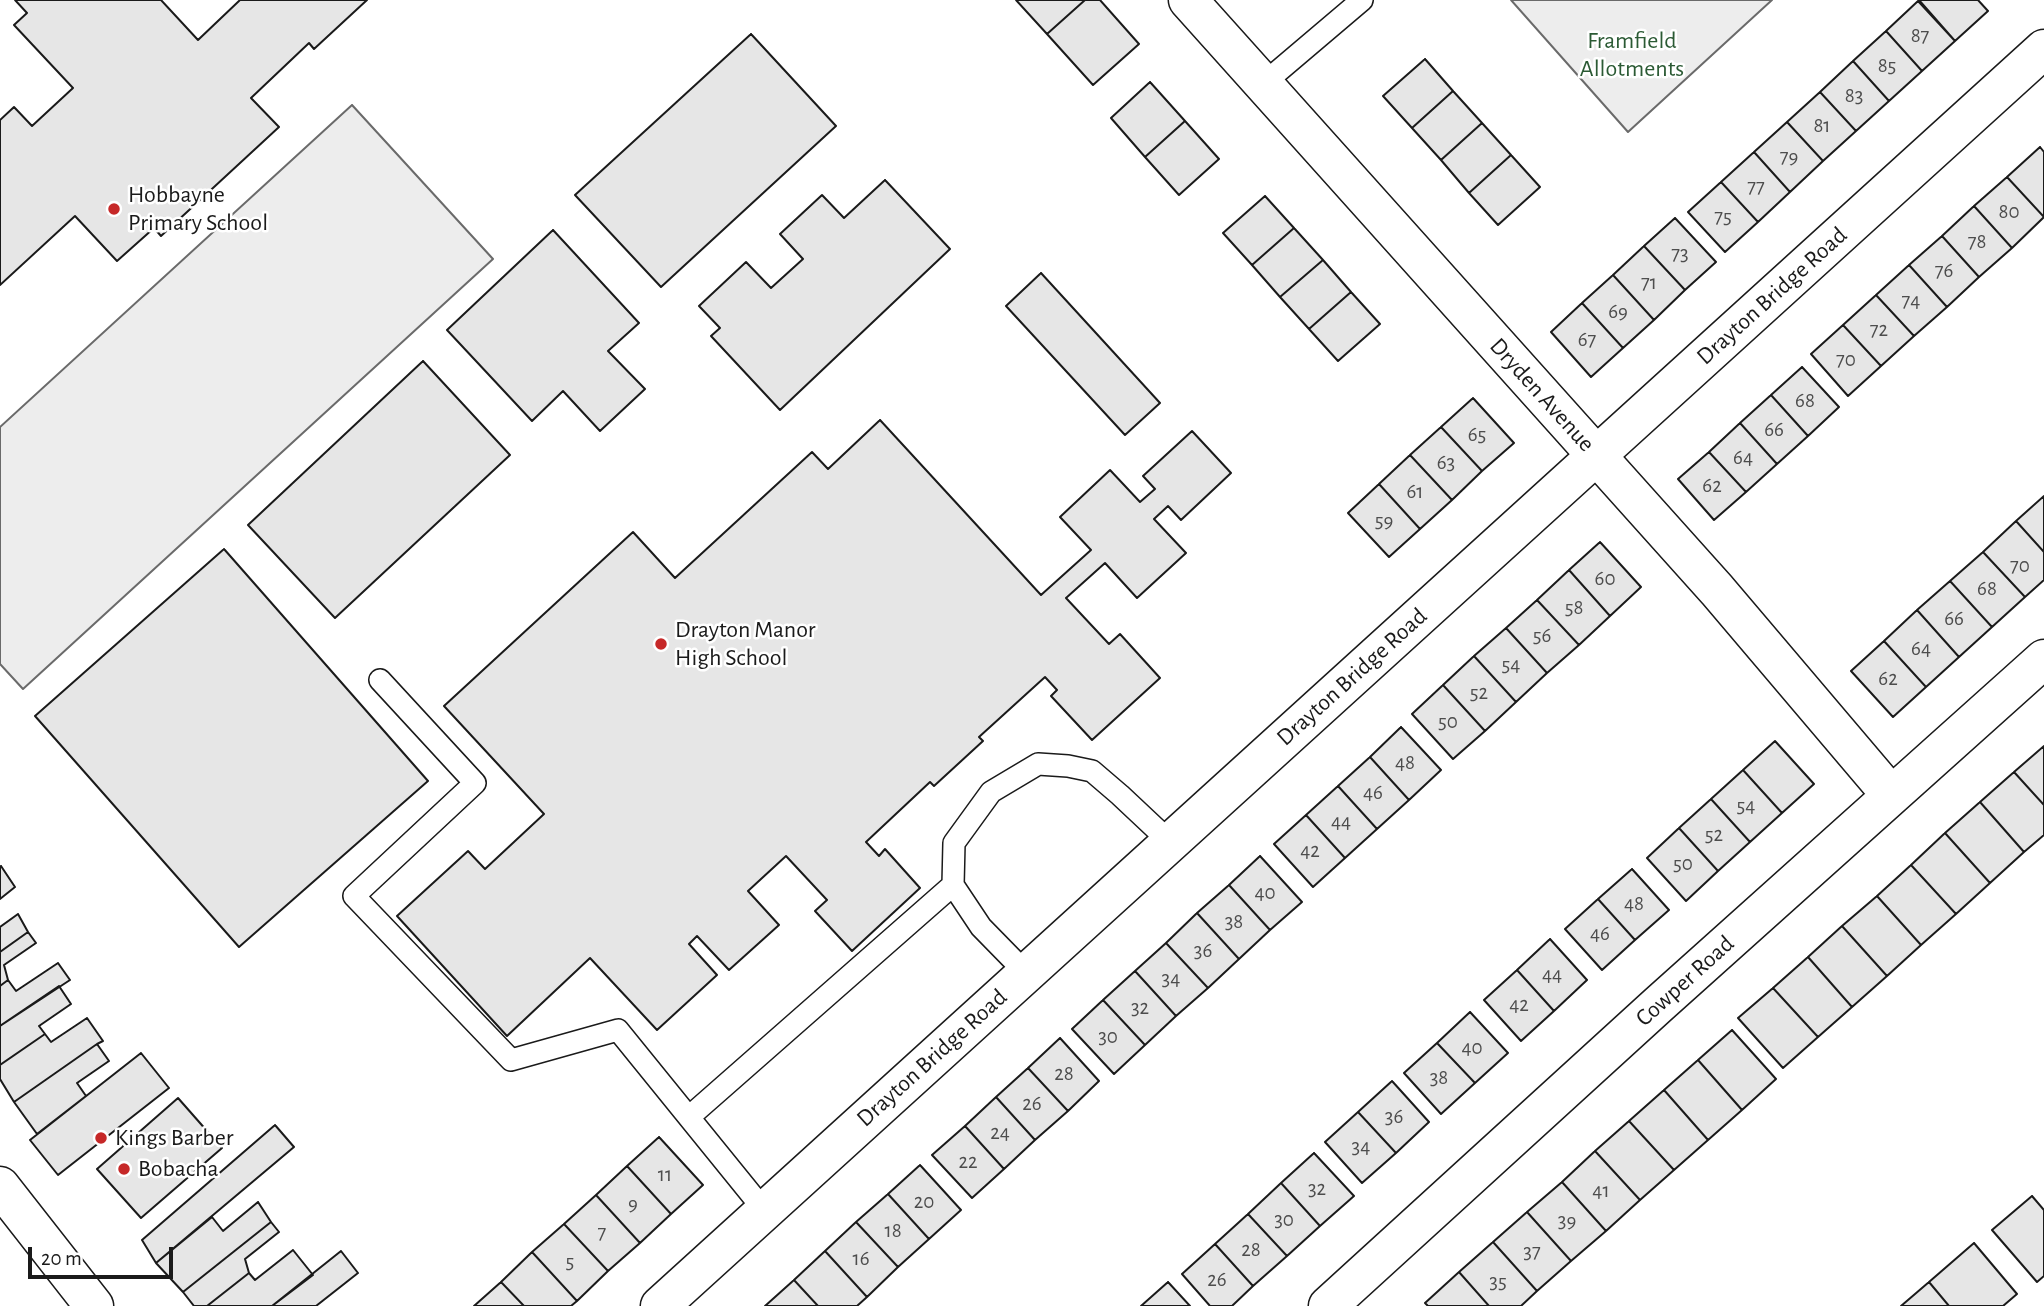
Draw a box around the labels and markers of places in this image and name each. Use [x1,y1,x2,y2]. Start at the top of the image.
place label: Hobbayne Primary School [128,181,268,237]
marker: Hobbayne Primary School [106,201,122,217]
place label: Drayton Manor High School [675,616,815,672]
marker: Drayton Manor High School [653,636,669,652]
place label: Kings Barber [115,1124,234,1152]
marker: Kings Barber [93,1130,109,1146]
place label: Bobacha [138,1155,219,1183]
marker: Bobacha [116,1161,132,1177]

